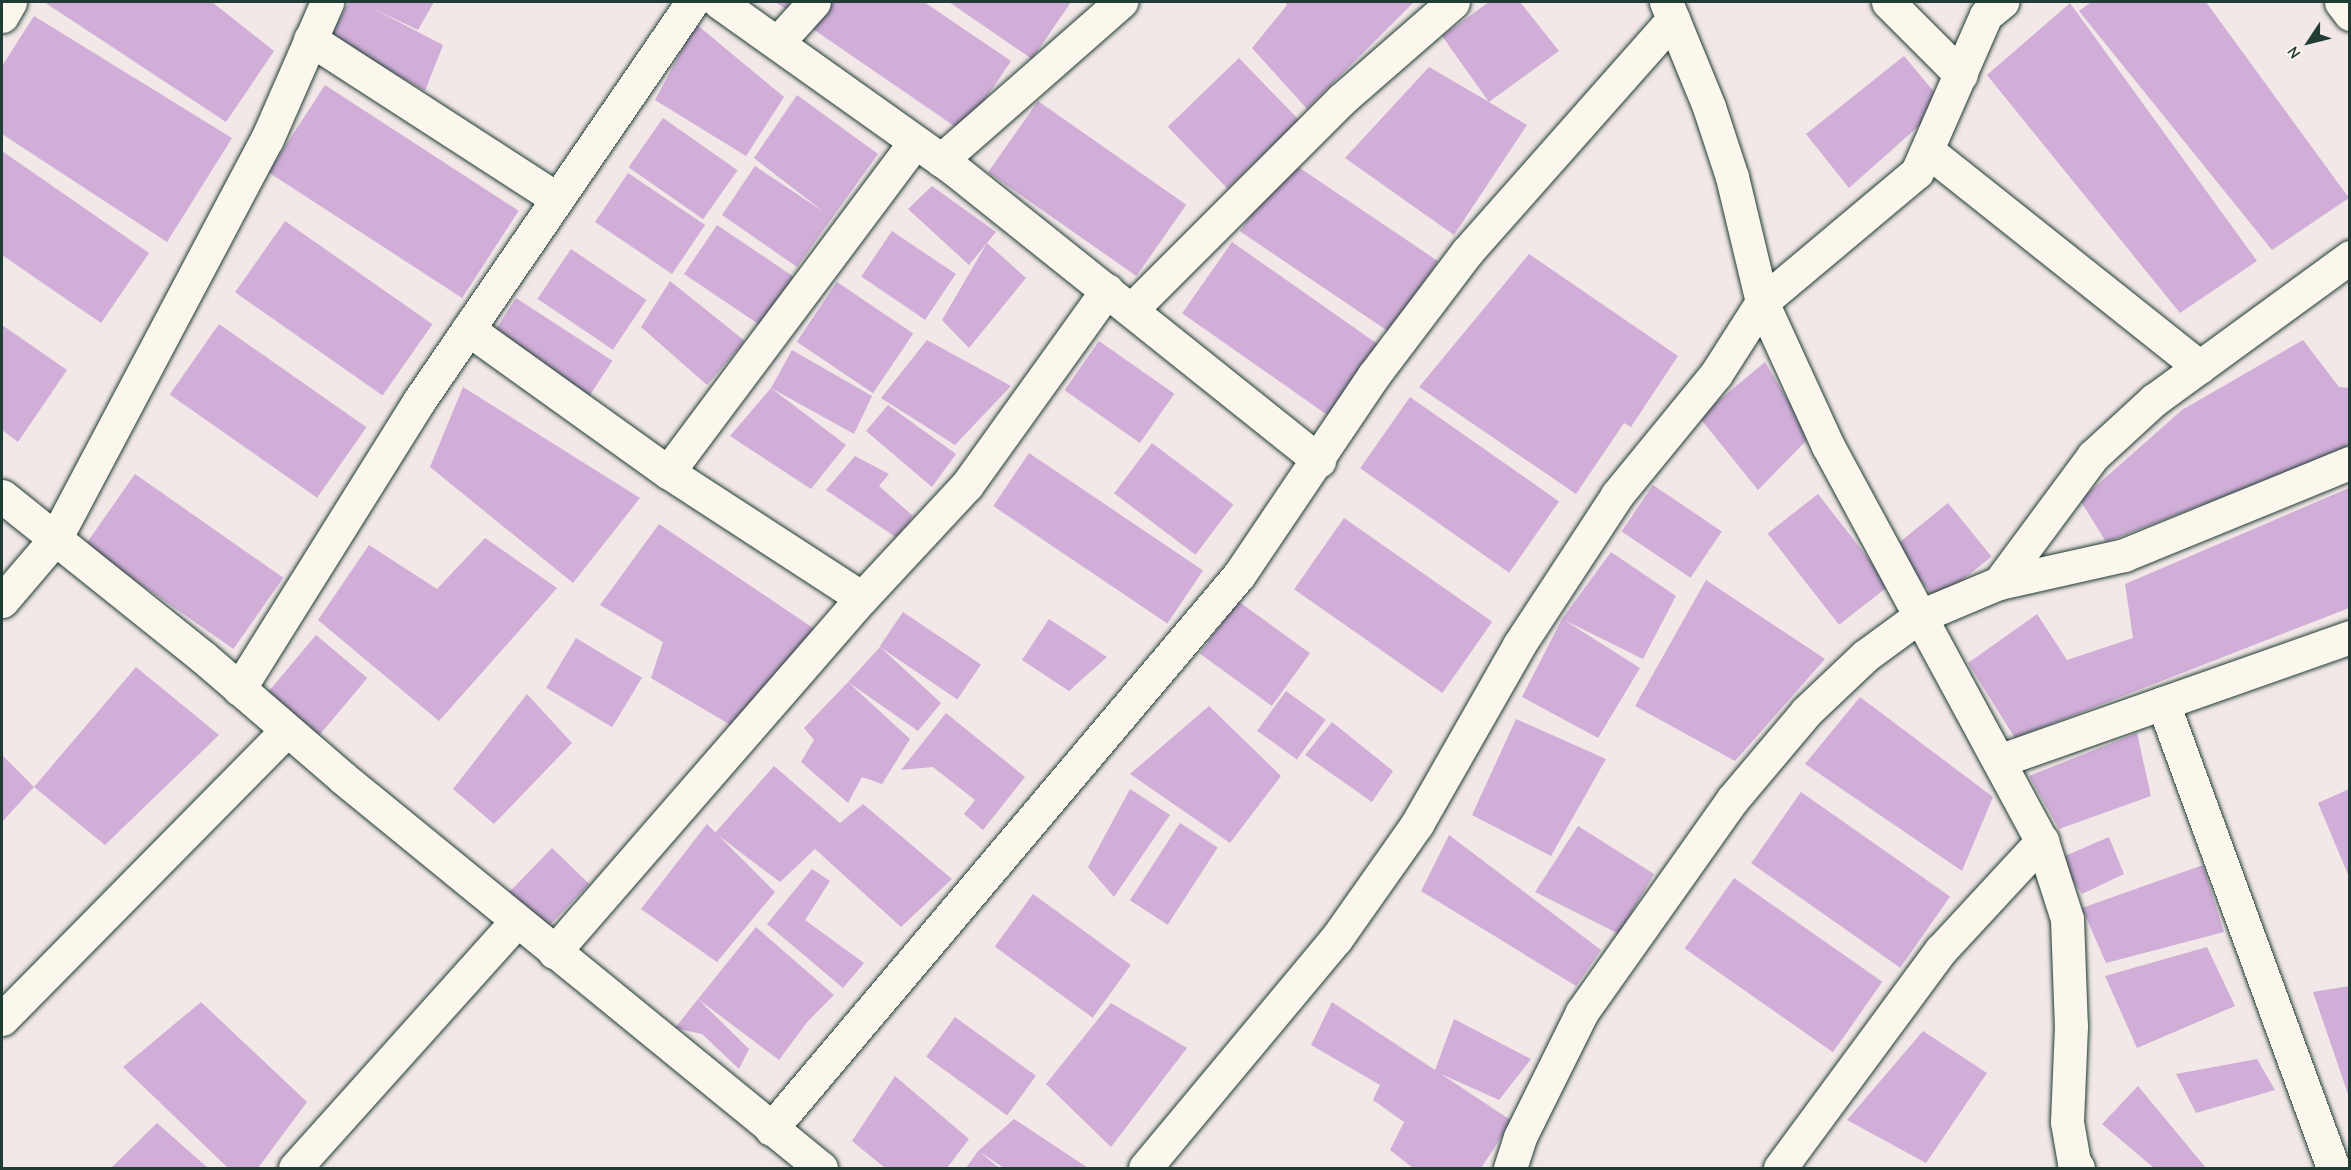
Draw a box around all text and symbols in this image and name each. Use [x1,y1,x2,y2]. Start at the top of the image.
north arrow [2279,12,2339,72]
text: N [2284,43,2305,62]

